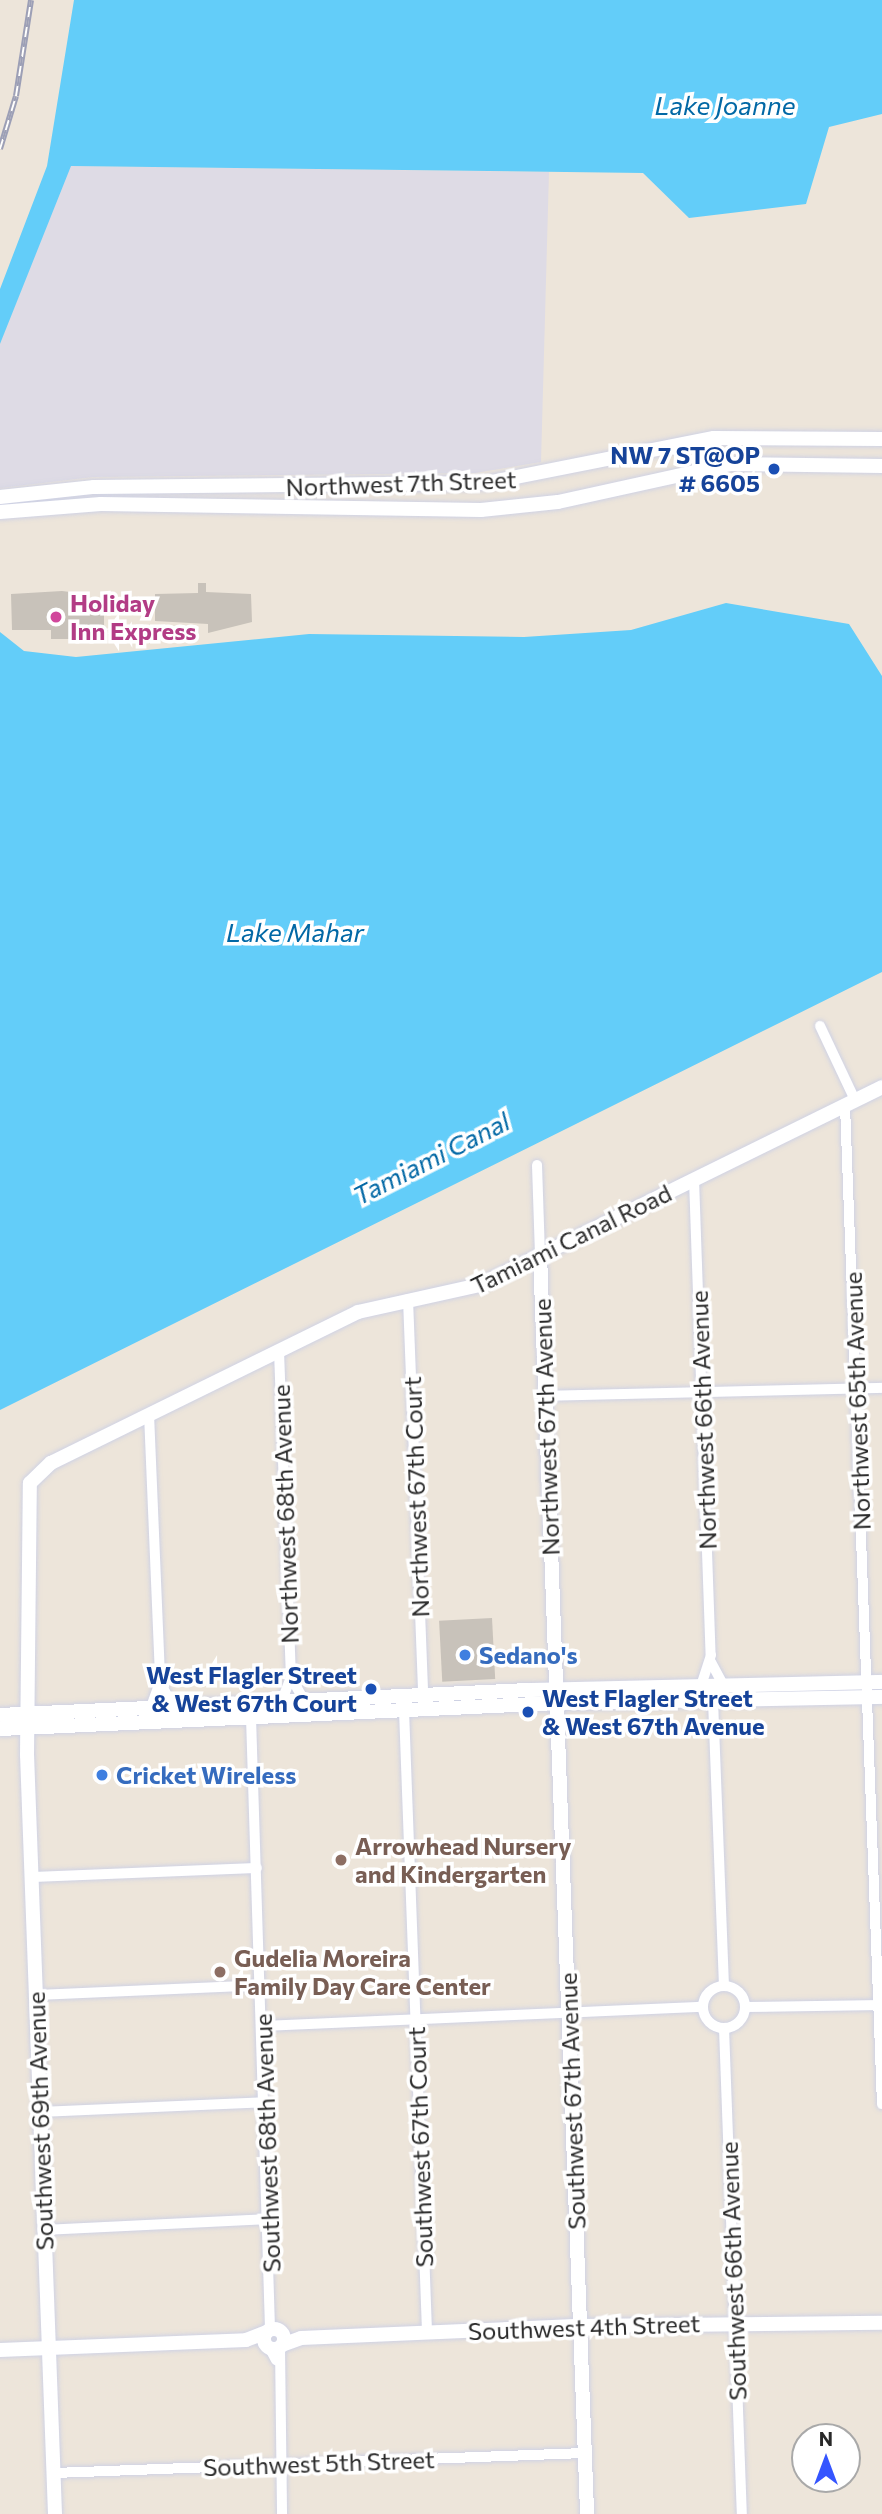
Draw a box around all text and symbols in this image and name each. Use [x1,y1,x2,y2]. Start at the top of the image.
water label: Lake Joanne [655,89,795,121]
place label: NW 7 ST@OP # 6605 [610,441,760,497]
marker: NW 7 ST@OP # 6605 [766,461,782,477]
street label: Northwest 7th Street [285,465,517,501]
place label: Holiday Inn Express [70,589,197,645]
marker: Holiday Inn Express [48,609,64,625]
water label: Lake Mahar [226,916,364,948]
water label: Tamiami Canal [347,1105,515,1211]
street label: Tamiami Canal Road [466,1178,676,1300]
street label: Northwest 65th Avenue [838,1271,876,1531]
street label: Northwest 66th Avenue [684,1290,722,1550]
street label: Northwest 67th Avenue [527,1298,565,1556]
street label: Northwest 67th Court [397,1376,435,1618]
street label: Northwest 68th Avenue [266,1384,304,1644]
place label: Sedano's [479,1641,578,1669]
marker: Sedano's [457,1647,473,1663]
place label: West Flagler Street & West 67th Court [146,1661,357,1717]
marker: West Flagler Street & West 67th Court [363,1681,379,1697]
place label: West Flagler Street & West 67th Avenue [542,1684,765,1740]
marker: West Flagler Street & West 67th Avenue [520,1704,536,1720]
place label: Cricket Wireless [116,1761,297,1789]
marker: Cricket Wireless [94,1767,110,1783]
place label: Arrowhead Nursery and Kindergarten [355,1832,571,1888]
marker: Arrowhead Nursery and Kindergarten [333,1852,349,1868]
place label: Gudelia Moreira Family Day Care Center [234,1944,491,2000]
marker: Gudelia Moreira Family Day Care Center [212,1964,228,1980]
street label: Southwest 67th Avenue [553,1972,591,2230]
street label: Southwest 69th Avenue [21,1991,59,2251]
street label: Southwest 68th Avenue [248,2013,286,2273]
street label: Southwest 67th Court [401,2026,439,2268]
street label: Southwest 66th Avenue [714,2141,752,2401]
street label: Southwest 4th Street [467,2309,701,2345]
north arrow [791,2423,861,2493]
text: N [819,2427,833,2450]
street label: Southwest 5th Street [203,2445,435,2481]

